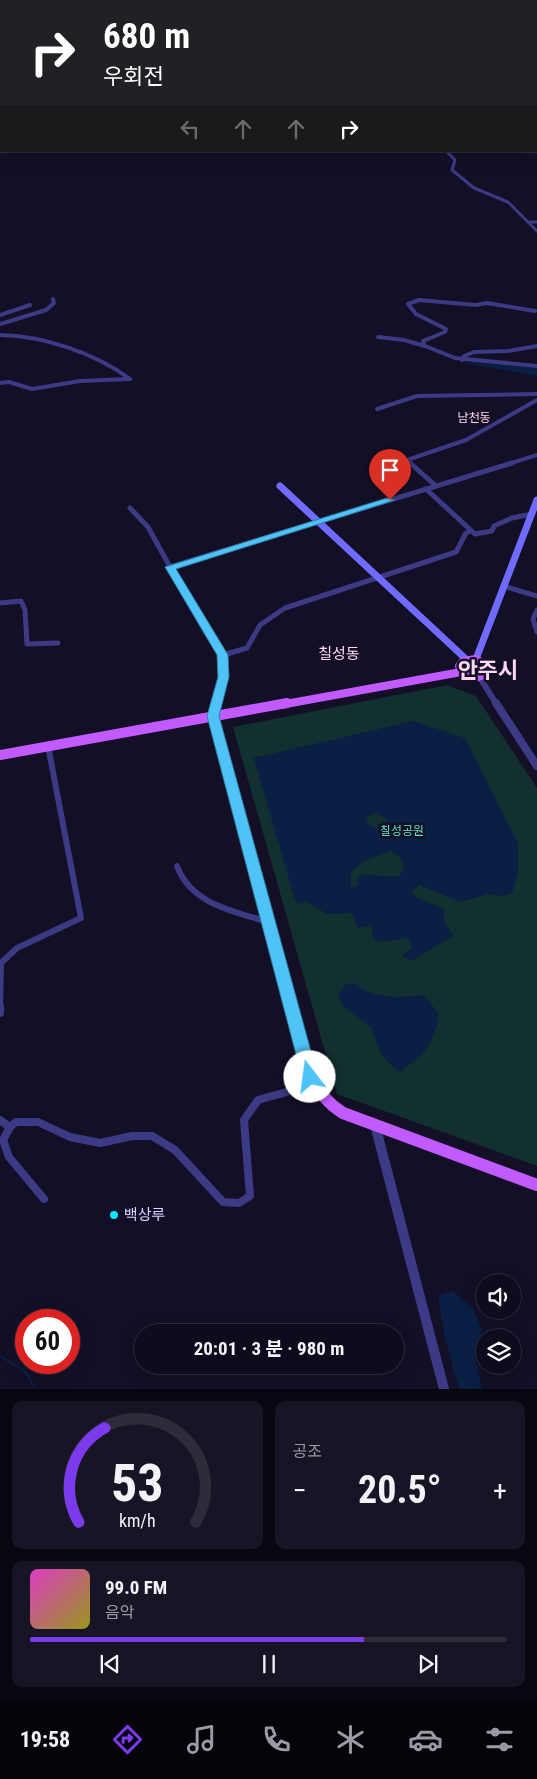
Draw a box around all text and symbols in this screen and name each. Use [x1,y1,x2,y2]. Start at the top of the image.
text: 680 m [103,16,190,57]
icon: right [20,20,85,85]
text: 우회전 [103,64,164,89]
icon: left [176,115,204,143]
icon: ahead [229,115,257,143]
icon: ahead [282,115,310,143]
icon: right [335,115,363,143]
district label: 남천동 [457,411,491,425]
pin [369,449,411,500]
icon: arrive [376,456,404,484]
district label: 칠성동 [318,645,360,663]
district label: 안주시 [458,658,518,683]
park label: 칠성공원 [380,824,424,838]
position arrow [283,1050,335,1102]
place label: 백상루 [124,1206,165,1224]
marker: 백상루 [108,1209,120,1221]
map controls [476,1274,521,1374]
button: sound [476,1274,521,1319]
speed limit sign: 60 [15,1309,80,1374]
button: layers [476,1329,521,1374]
text: 20:01 · 3 분 · 980 m [194,1337,344,1360]
text: 공조 [293,1442,322,1461]
text: 53 [111,1453,164,1514]
text: 20.5° [358,1468,442,1512]
text: − [293,1474,307,1507]
text: + [493,1474,507,1507]
text: km/h [119,1510,156,1531]
text: 99.0 FM [105,1576,167,1599]
text: 음악 [105,1603,134,1622]
icon: previous [96,1650,124,1678]
icon: pause [255,1650,283,1678]
icon: next [414,1650,442,1678]
icon: directions [110,1722,145,1757]
icon: music [184,1722,219,1757]
icon: phone [259,1722,294,1757]
icon: climate [333,1722,368,1757]
icon: car [408,1722,443,1757]
icon: filters [482,1722,517,1757]
text: 19:58 [20,1727,70,1752]

